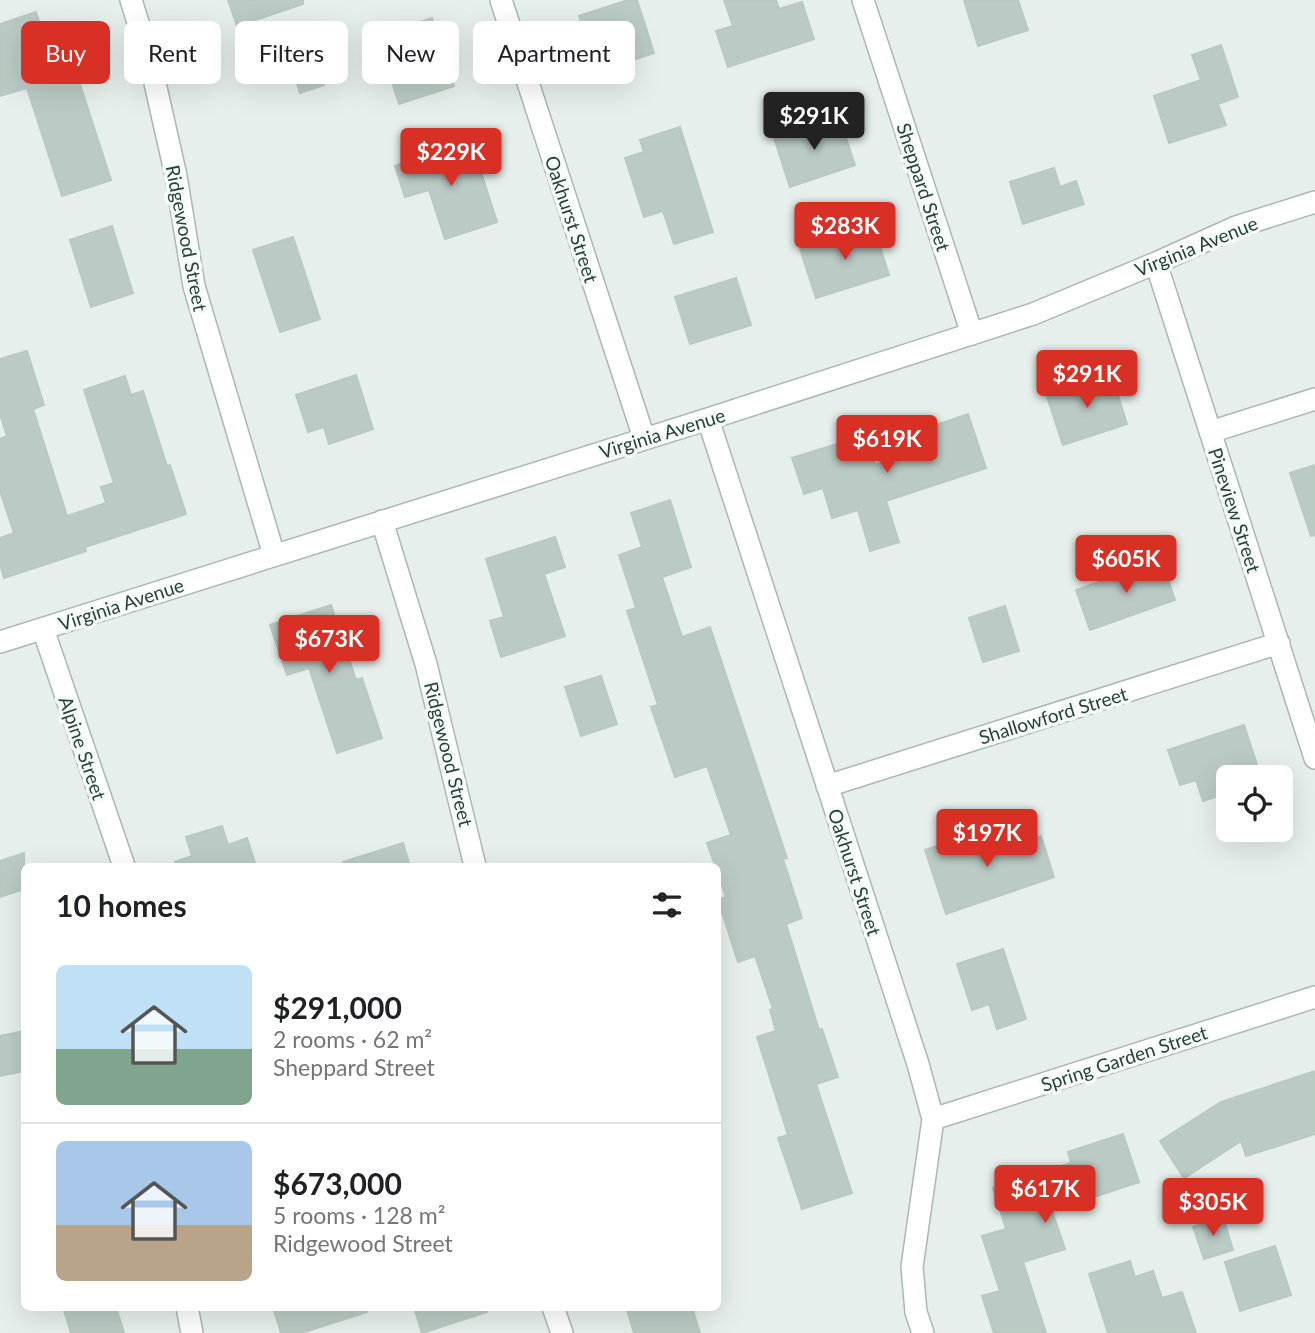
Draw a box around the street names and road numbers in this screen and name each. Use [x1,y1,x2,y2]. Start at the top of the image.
street label: Sheppard Street [892,120,956,254]
street label: Oakhurst Street [541,153,603,286]
street label: Ridgewood Street [162,163,212,313]
street label: Virginia Avenue [1131,211,1261,281]
street label: Virginia Avenue [596,403,728,463]
street label: Pineview Street [1204,445,1266,576]
street label: Virginia Avenue [55,573,187,635]
street label: Ridgewood Street [420,679,478,829]
street label: Shallowford Street [976,681,1130,748]
street label: Alpine Street [55,693,112,803]
street label: Oakhurst Street [824,806,886,939]
street label: Spring Garden Street [1038,1020,1210,1096]

